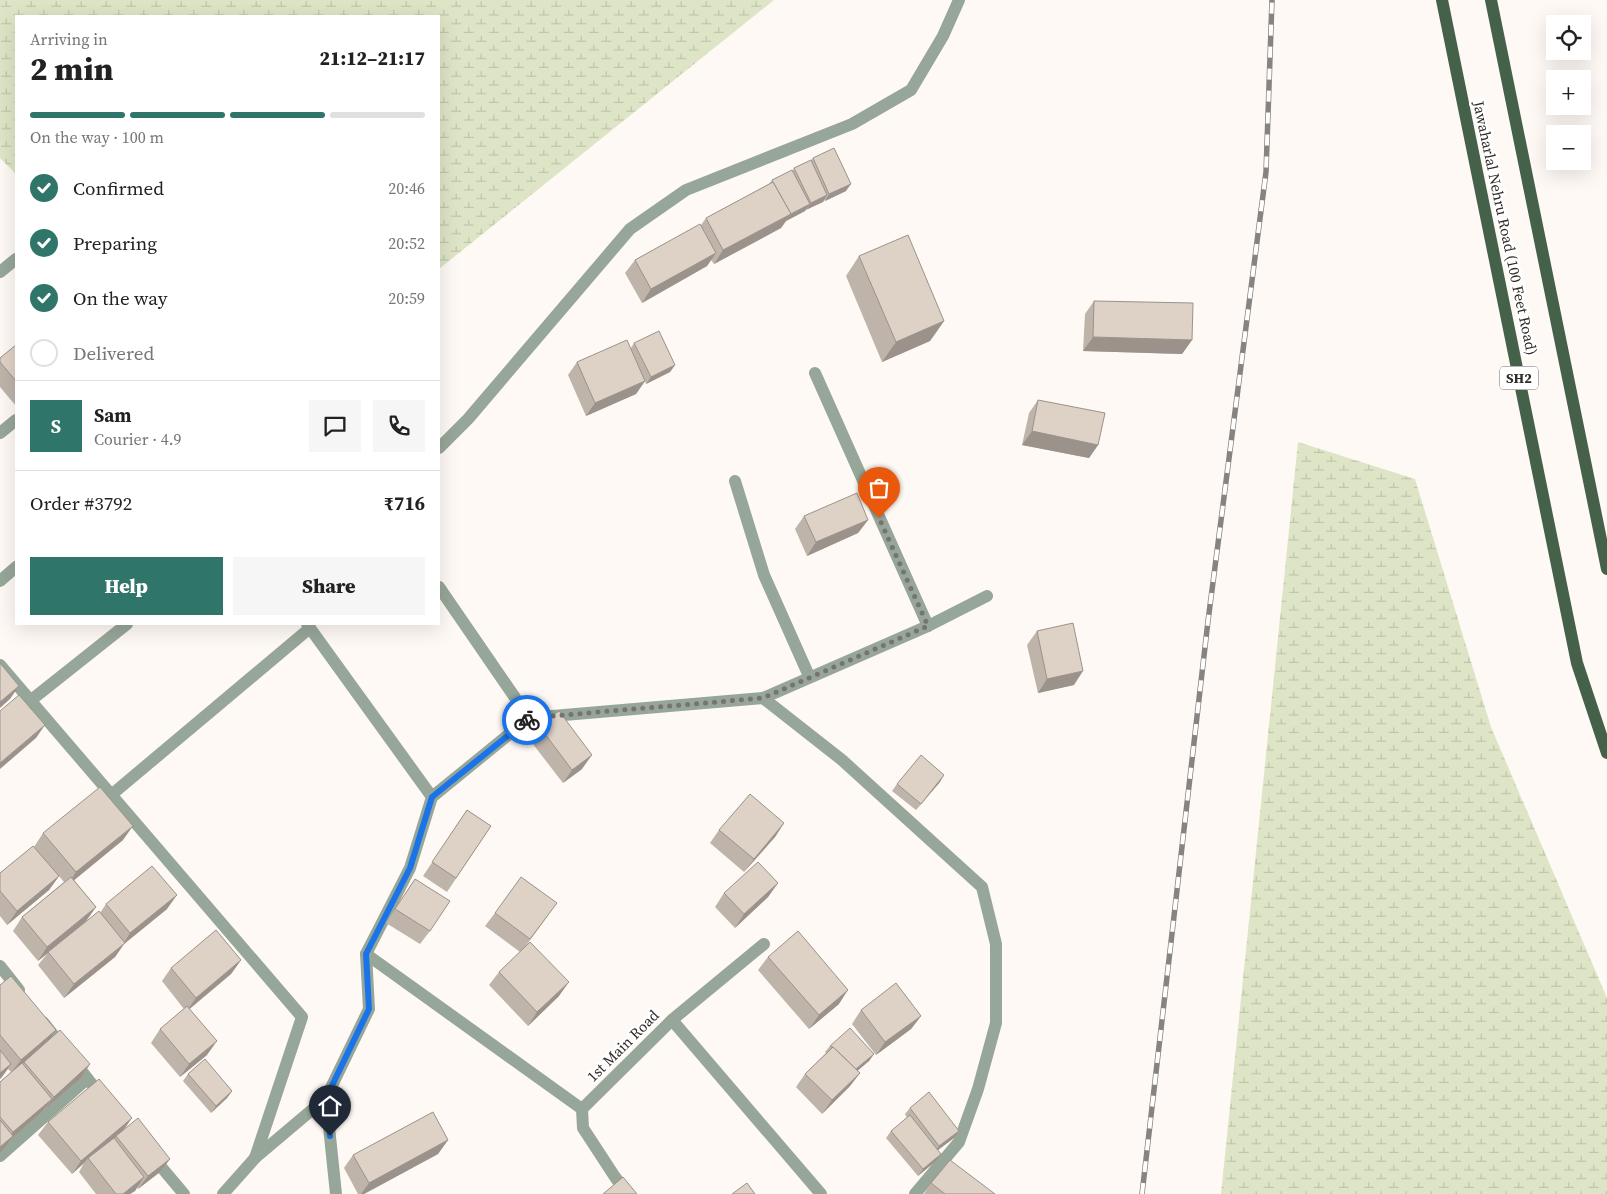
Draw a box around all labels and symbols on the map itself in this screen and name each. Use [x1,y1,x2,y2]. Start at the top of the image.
street label: Jawaharlal Nehru Road (100 Feet Road) [1468,98,1543,357]
road number: SH2 [1500,366,1538,389]
pin [858,467,900,518]
courier [502,695,552,745]
street label: 1st Main Road [582,1005,664,1086]
pin [309,1085,351,1136]

